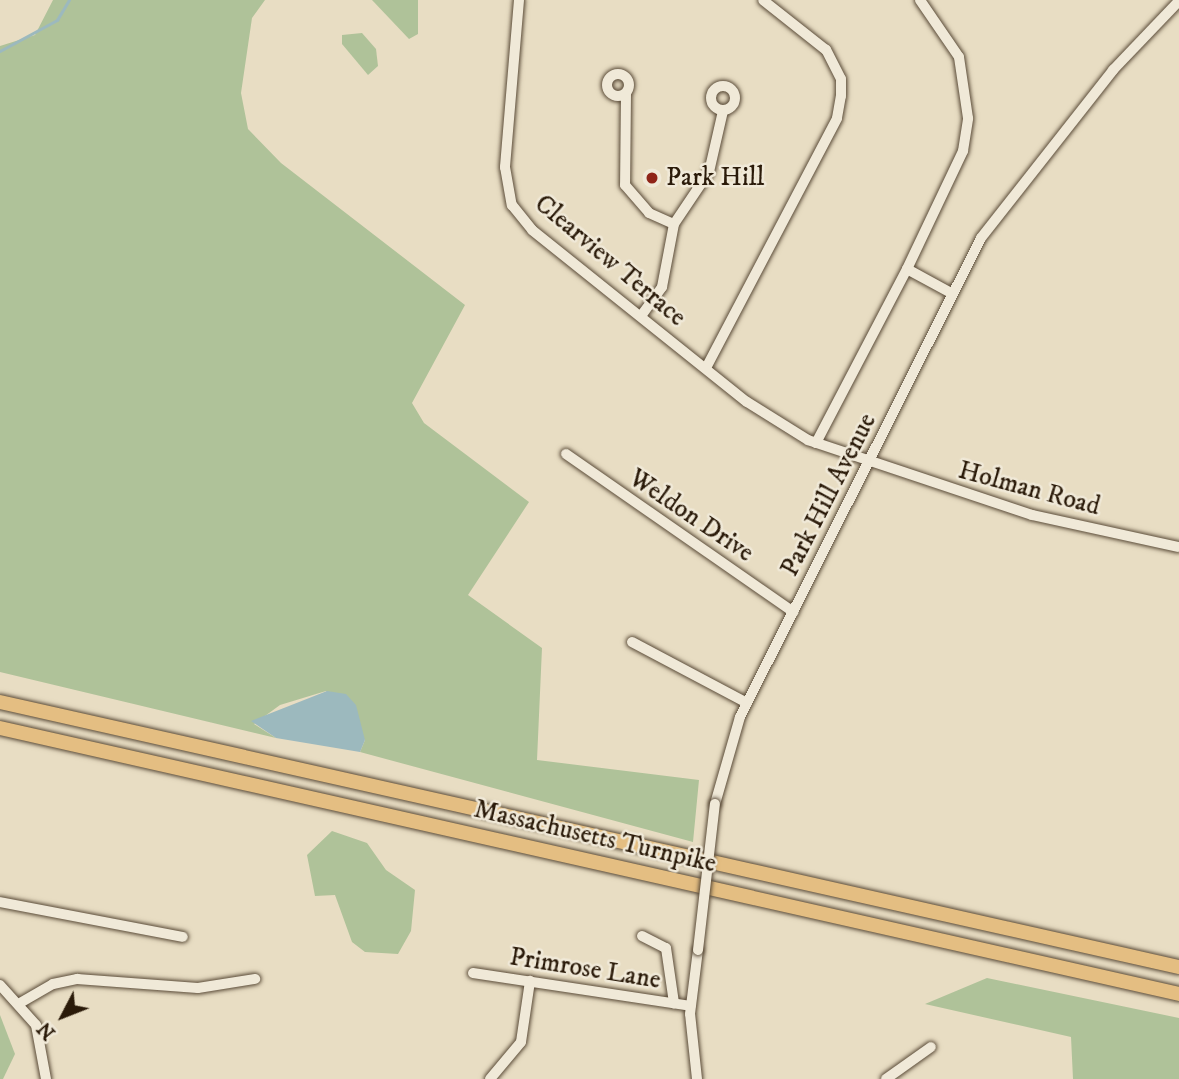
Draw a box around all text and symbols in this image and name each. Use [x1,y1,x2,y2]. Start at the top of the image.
place label: Park Hill [666,162,764,194]
marker: Park Hill [644,170,660,186]
street label: Clearview Terrace [528,189,692,333]
street label: Park Hill Avenue [775,408,883,582]
street label: Holman Road [955,455,1103,523]
street label: Weldon Drive [623,463,759,569]
street label: Massachusetts Turnpike [471,794,719,880]
street label: Primrose Lane [507,942,663,996]
north arrow [28,981,98,1051]
text: N [33,1017,61,1044]

